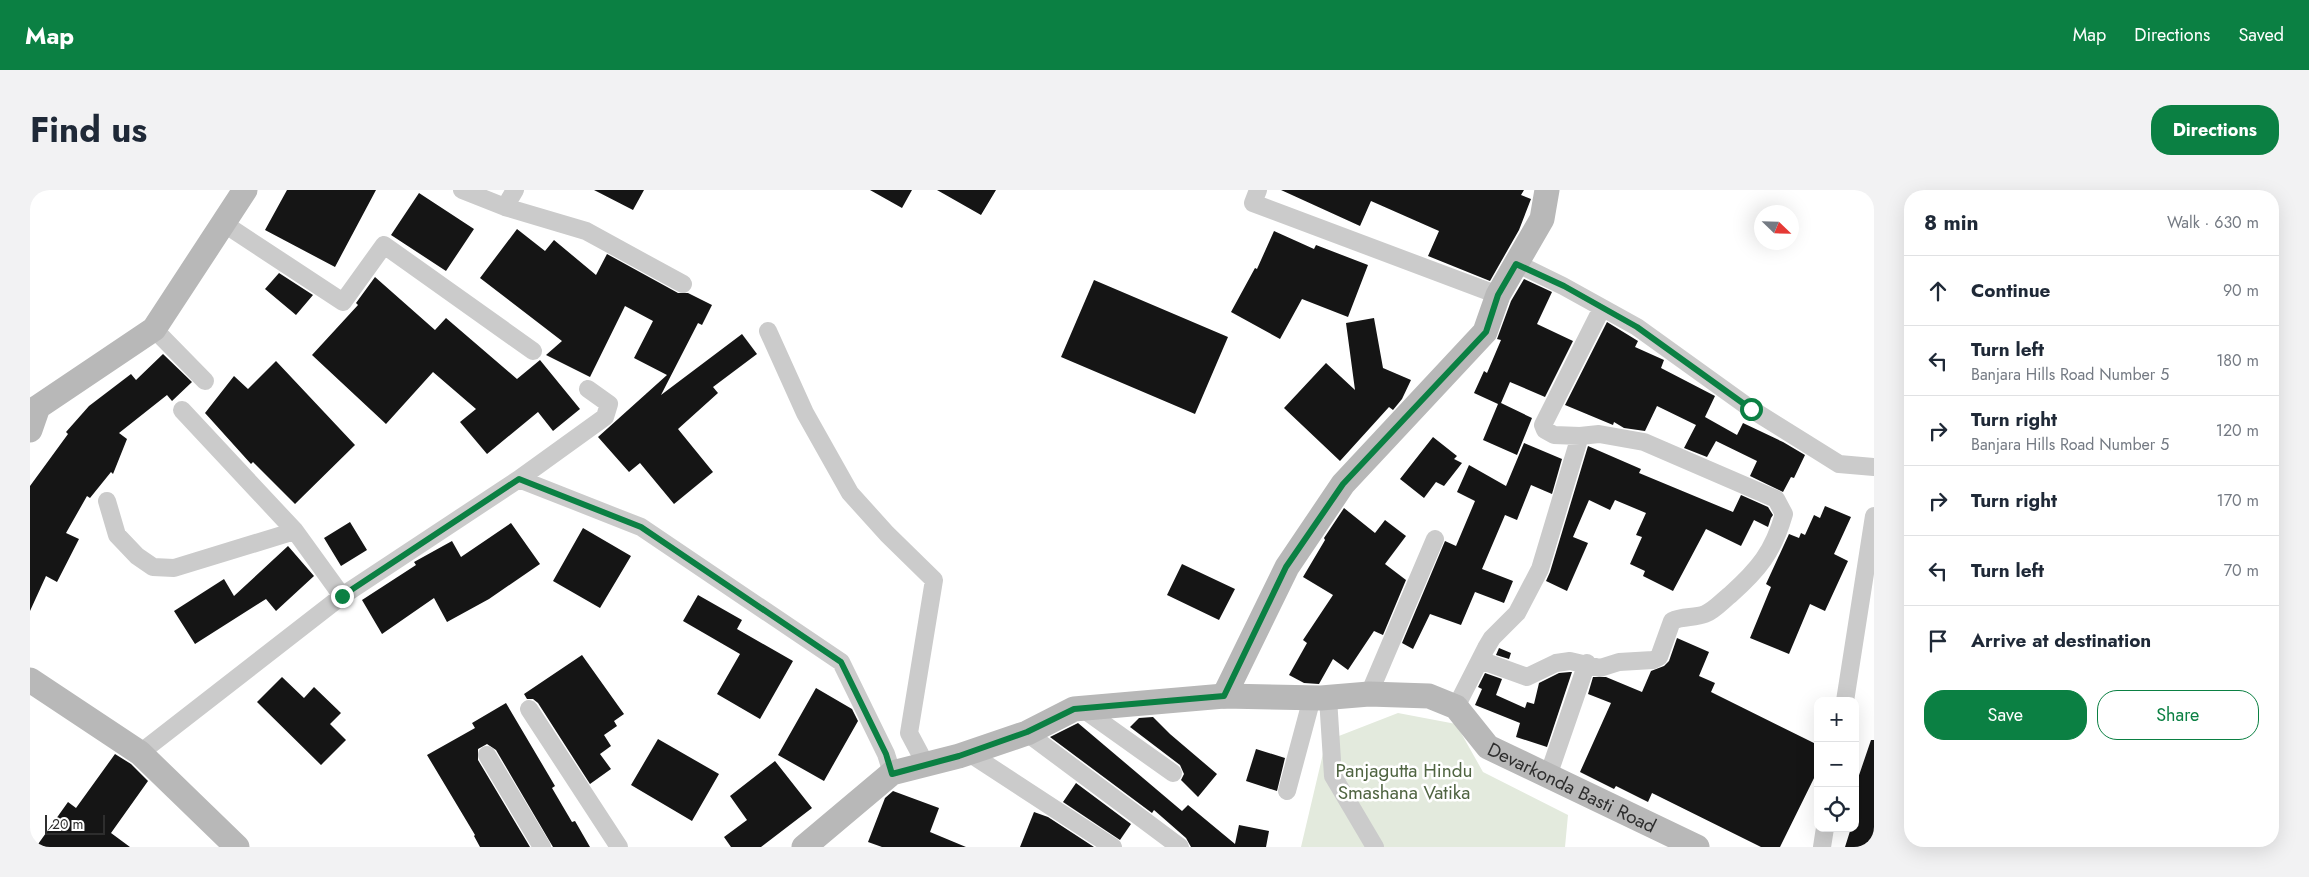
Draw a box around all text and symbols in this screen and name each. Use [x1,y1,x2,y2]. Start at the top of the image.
text: Map [25,18,74,53]
text: Map [2073,22,2106,48]
text: Directions [2134,22,2210,48]
text: Saved [2238,22,2284,48]
text: Find us [30,105,147,155]
button: Directions [2151,105,2279,155]
north arrow [1754,205,1799,250]
text: 8 min [1924,208,1979,238]
text: Walk · 630 m [2167,211,2259,234]
icon: ahead [1924,277,1952,305]
text: Continue [1971,277,2050,304]
text: 90 m [2223,279,2259,302]
text: Turn left [1971,336,2044,363]
icon: left [1924,347,1952,375]
text: 180 m [2216,349,2259,372]
text: Banjara Hills Road Number 5 [1971,363,2169,386]
route start [1740,398,1763,421]
text: Turn right [1971,406,2057,433]
icon: right [1924,417,1952,445]
text: 120 m [2216,419,2259,442]
text: Banjara Hills Road Number 5 [1971,433,2169,456]
icon: right [1924,487,1952,515]
text: Turn right [1971,487,2057,514]
text: 170 m [2217,489,2259,512]
icon: left [1924,557,1952,585]
text: Turn left [1971,557,2044,584]
text: 70 m [2224,559,2259,582]
route end [331,585,354,608]
icon: arrive [1924,627,1952,655]
text: Arrive at destination [1971,627,2151,654]
button: Save [1924,690,2087,740]
button: Share [2097,690,2259,740]
map controls [1814,697,1859,832]
button: + [1814,697,1859,742]
street label: Devarkonda Basti Road [1483,735,1661,839]
button: − [1814,742,1859,787]
park label: Panjagutta Hindu Smashana Vatika [1336,757,1472,806]
button: locate [1814,787,1859,832]
scale bar [45,812,105,835]
text: 20 m [52,814,84,834]

